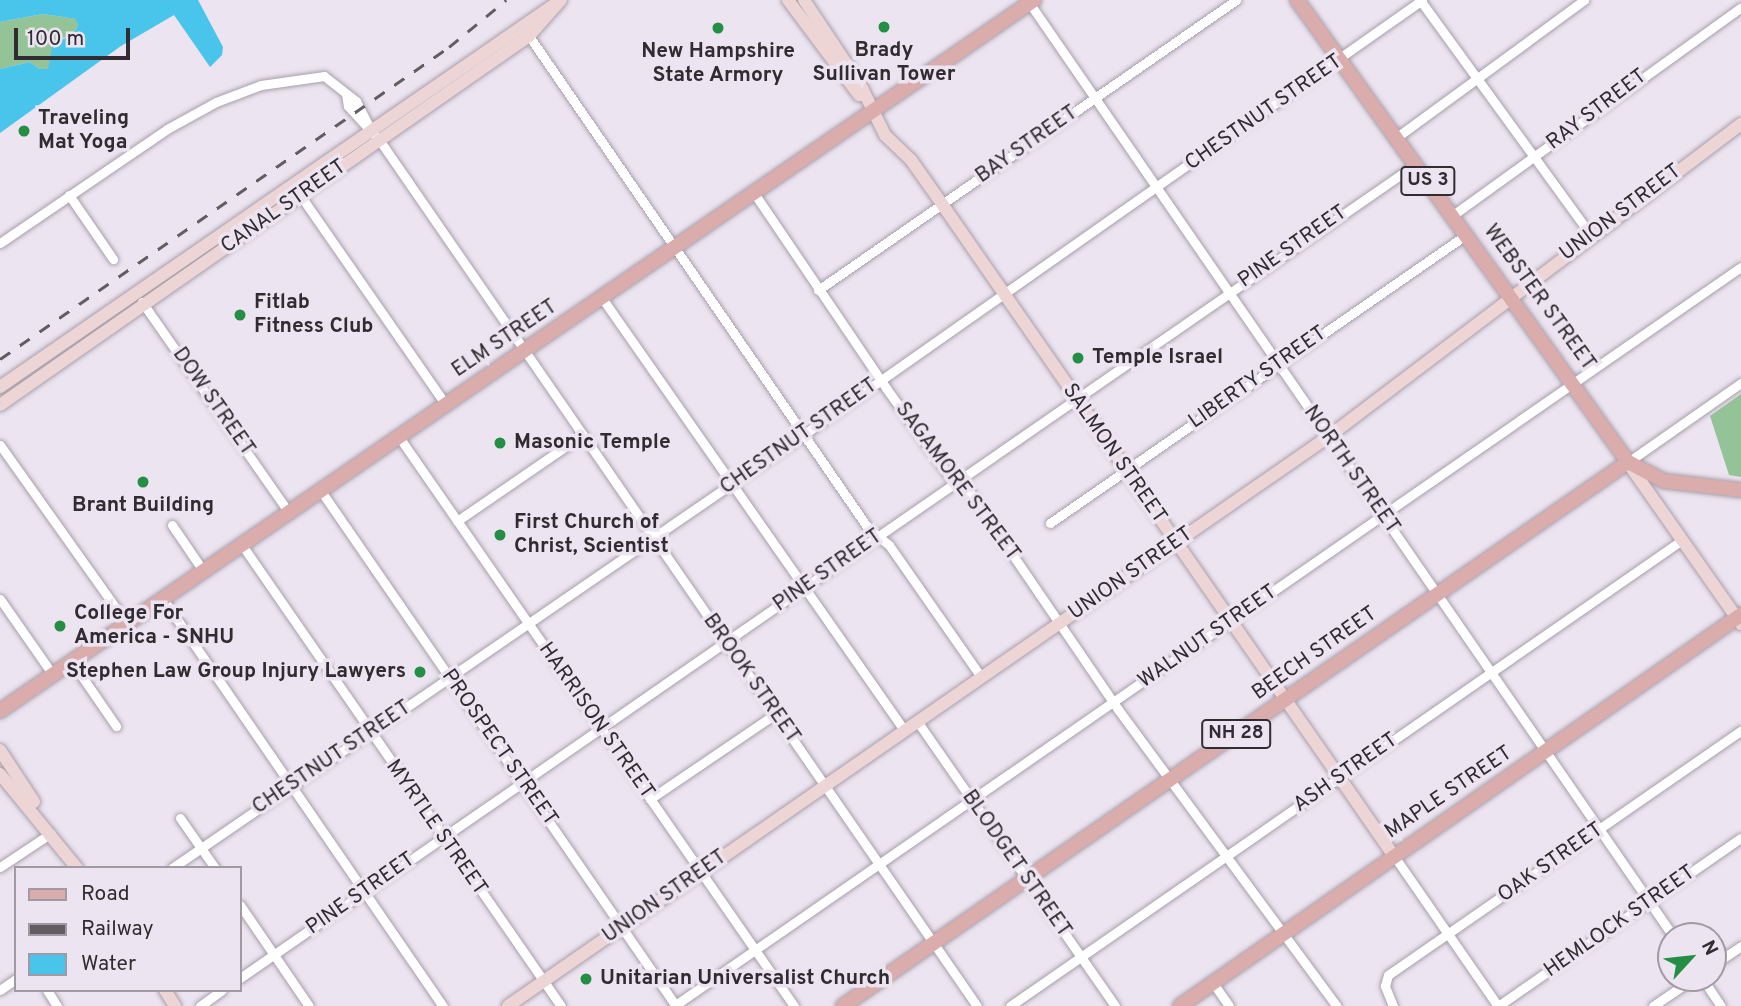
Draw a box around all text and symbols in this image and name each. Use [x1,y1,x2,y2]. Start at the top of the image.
scale bar [18,14,133,58]
marker: Brady Sullivan Tower [876,19,892,35]
marker: New Hampshire State Armory [710,20,726,36]
text: 100 m [27,26,84,53]
place label: Brady Sullivan Tower [813,38,955,88]
place label: New Hampshire State Armory [641,39,795,89]
street label: CHESTNUT STREET [1180,49,1348,177]
street label: RAY STREET [1542,64,1652,156]
street label: BAY STREET [971,100,1083,190]
place label: Traveling Mat Yoga [38,106,129,156]
marker: Traveling Mat Yoga [16,123,32,139]
street label: CANAL STREET [216,154,352,260]
street label: UNION STREET [1555,159,1687,267]
road number: US 3 [1400,166,1456,196]
street label: PINE STREET [1234,200,1352,294]
street label: WEBSTER STREET [1477,220,1601,376]
place label: Fitlab Fitness Club [254,290,373,340]
street label: ELM STREET [448,295,562,383]
marker: Fitlab Fitness Club [232,307,248,323]
street label: LIBERTY STREET [1184,321,1332,435]
street label: DOW STREET [166,343,260,461]
place label: Temple Israel [1092,345,1223,371]
marker: Temple Israel [1070,350,1086,366]
street label: CHESTNUT STREET [715,373,883,501]
street label: SALMON STREET [1056,379,1172,529]
street label: SAGAMORE STREET [889,398,1025,566]
street label: NORTH STREET [1297,401,1405,539]
place label: Masonic Temple [514,430,671,456]
marker: Masonic Temple [492,435,508,451]
marker: Brant Building [135,474,151,490]
place label: Brant Building [72,493,214,519]
place label: First Church of Christ, Scientist [514,510,669,560]
street label: UNION STREET [1064,522,1198,626]
street label: PINE STREET [769,524,887,618]
marker: First Church of Christ, Scientist [492,527,508,543]
street label: WALNUT STREET [1133,580,1283,694]
place label: College For America - SNHU [74,601,234,651]
street label: BEECH STREET [1248,602,1382,706]
street label: BROOK STREET [697,609,805,749]
marker: College For America - SNHU [52,618,68,634]
street label: HARRISON STREET [533,638,659,804]
place label: Stephen Law Group Injury Lawyers [66,659,406,685]
marker: Stephen Law Group Injury Lawyers [412,664,428,680]
street label: PROSPECT STREET [435,664,563,832]
street label: CHESTNUT STREET [248,695,416,821]
road number: NH 28 [1201,719,1271,750]
street label: ASH STREET [1289,728,1403,818]
street label: MAPLE STREET [1380,741,1518,845]
street label: MYRTLE STREET [380,755,492,901]
street label: BLODGET STREET [956,785,1076,943]
street label: OAK STREET [1494,818,1608,908]
street label: UNION STREET [598,845,732,949]
street label: PINE STREET [302,847,420,941]
street label: HEMLOCK STREET [1540,860,1700,984]
legend [14,866,242,992]
text: Road [81,881,130,908]
text: Railway [81,916,154,943]
north arrow [1657,922,1727,992]
text: N [1695,937,1723,960]
text: Water [81,951,136,978]
place label: Unitarian Universalist Church [600,966,890,992]
marker: Unitarian Universalist Church [578,971,594,987]

